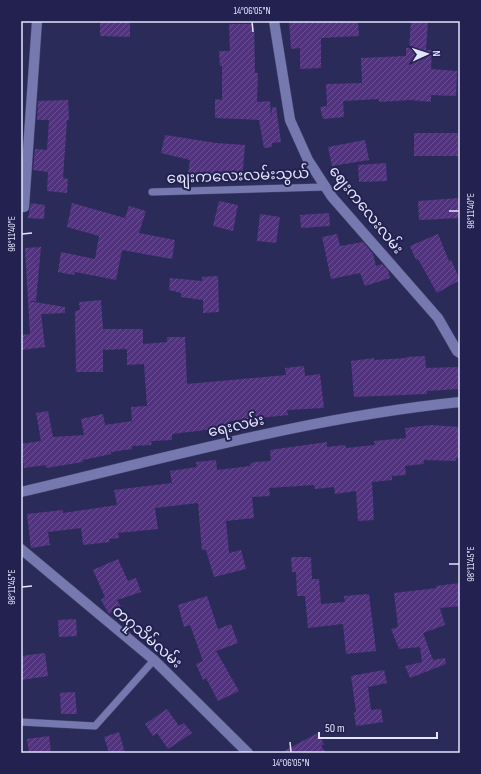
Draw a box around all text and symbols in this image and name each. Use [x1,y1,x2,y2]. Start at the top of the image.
text: 14°06'05"N [233,5,271,17]
north arrow [407,34,447,74]
text: N [430,50,443,57]
street label: ဈေးကလေးလမ်း [323,161,408,259]
street label: စျေးကလေးလမ်းသွယ် [166,163,310,190]
text: 98°11'40"E [465,193,477,229]
text: 98°11'40"E [6,216,18,252]
street label: ရေးလမ်း [206,409,266,444]
text: 98°11'45"E [465,546,477,582]
text: 98°11'45"E [6,569,18,605]
street label: တဂူသိမ်လမ်း [107,601,186,674]
scale bar [319,714,437,740]
text: 50 m [325,721,345,736]
text: 14°06'05"N [272,757,310,769]

